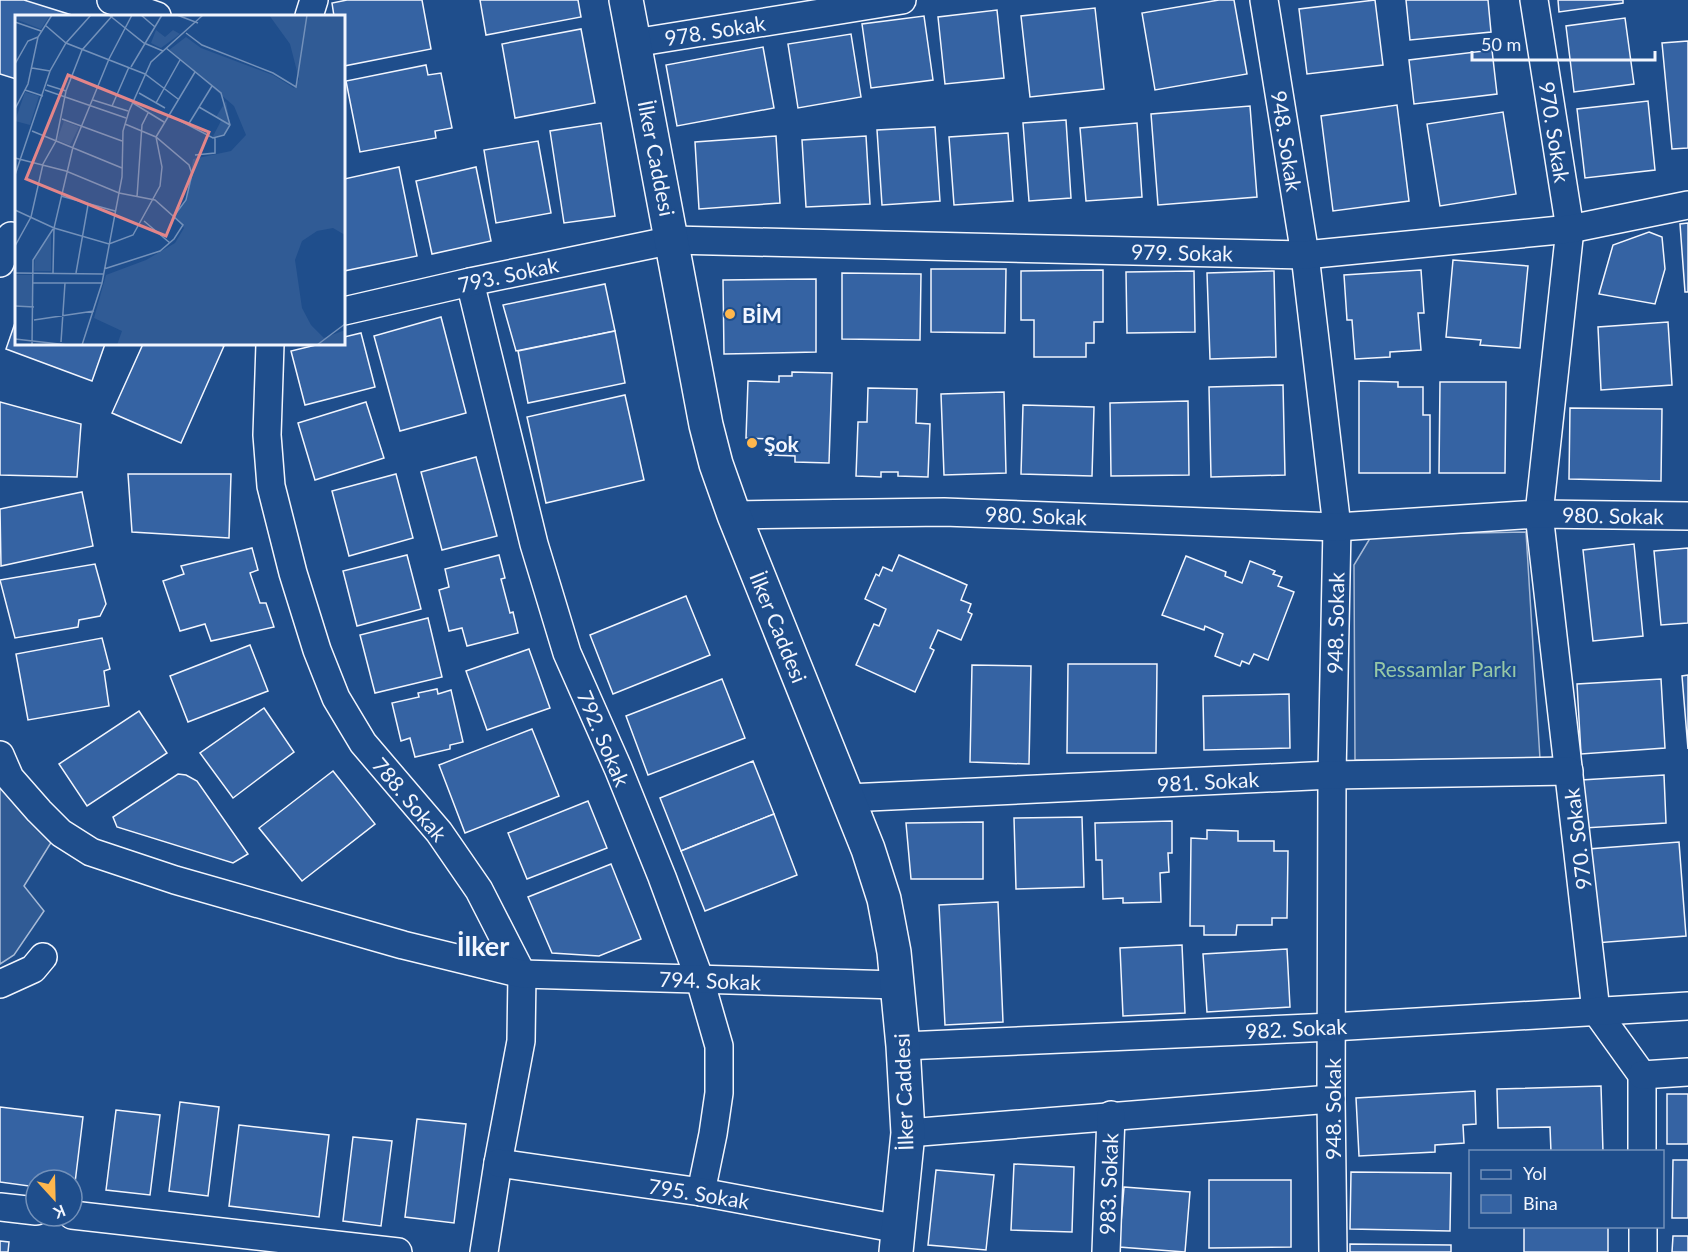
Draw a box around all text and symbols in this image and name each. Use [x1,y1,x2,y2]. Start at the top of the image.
street label: 978. Sokak [663,10,768,50]
inset map [15,15,345,345]
scale bar [1472,24,1655,62]
text: 50 m [1481,33,1521,55]
street label: 970. Sokak [1535,80,1575,185]
street label: 948. Sokak [1267,89,1307,194]
street label: İlker Caddesi [634,98,680,218]
street label: 979. Sokak [1131,239,1233,265]
street label: 793. Sokak [456,251,561,297]
place label: BİM [742,302,782,327]
marker: BİM [723,307,737,321]
place label: Şok [764,431,800,456]
marker: Şok [745,436,759,450]
street label: 980. Sokak [985,501,1088,529]
street label: 980. Sokak [1562,502,1664,528]
street label: İlker Caddesi [745,568,813,686]
street label: 948. Sokak [1322,572,1348,674]
park label: Ressamlar Parkı [1373,656,1517,681]
street label: 792. Sokak [573,686,636,790]
street label: 788. Sokak [368,752,453,846]
street label: 981. Sokak [1156,766,1260,796]
street label: 970. Sokak [1558,787,1596,891]
district label: İlker [457,929,509,962]
street label: 794. Sokak [659,966,762,994]
street label: 982. Sokak [1244,1013,1348,1043]
street label: İlker Caddesi [888,1033,918,1151]
street label: 948. Sokak [1320,1058,1345,1160]
street label: 983. Sokak [1094,1132,1122,1235]
legend [1469,1150,1664,1228]
text: Yol [1523,1162,1547,1184]
north arrow [24,1168,84,1228]
street label: 795. Sokak [647,1173,752,1213]
text: Bina [1523,1192,1558,1214]
text: K [50,1202,68,1224]

